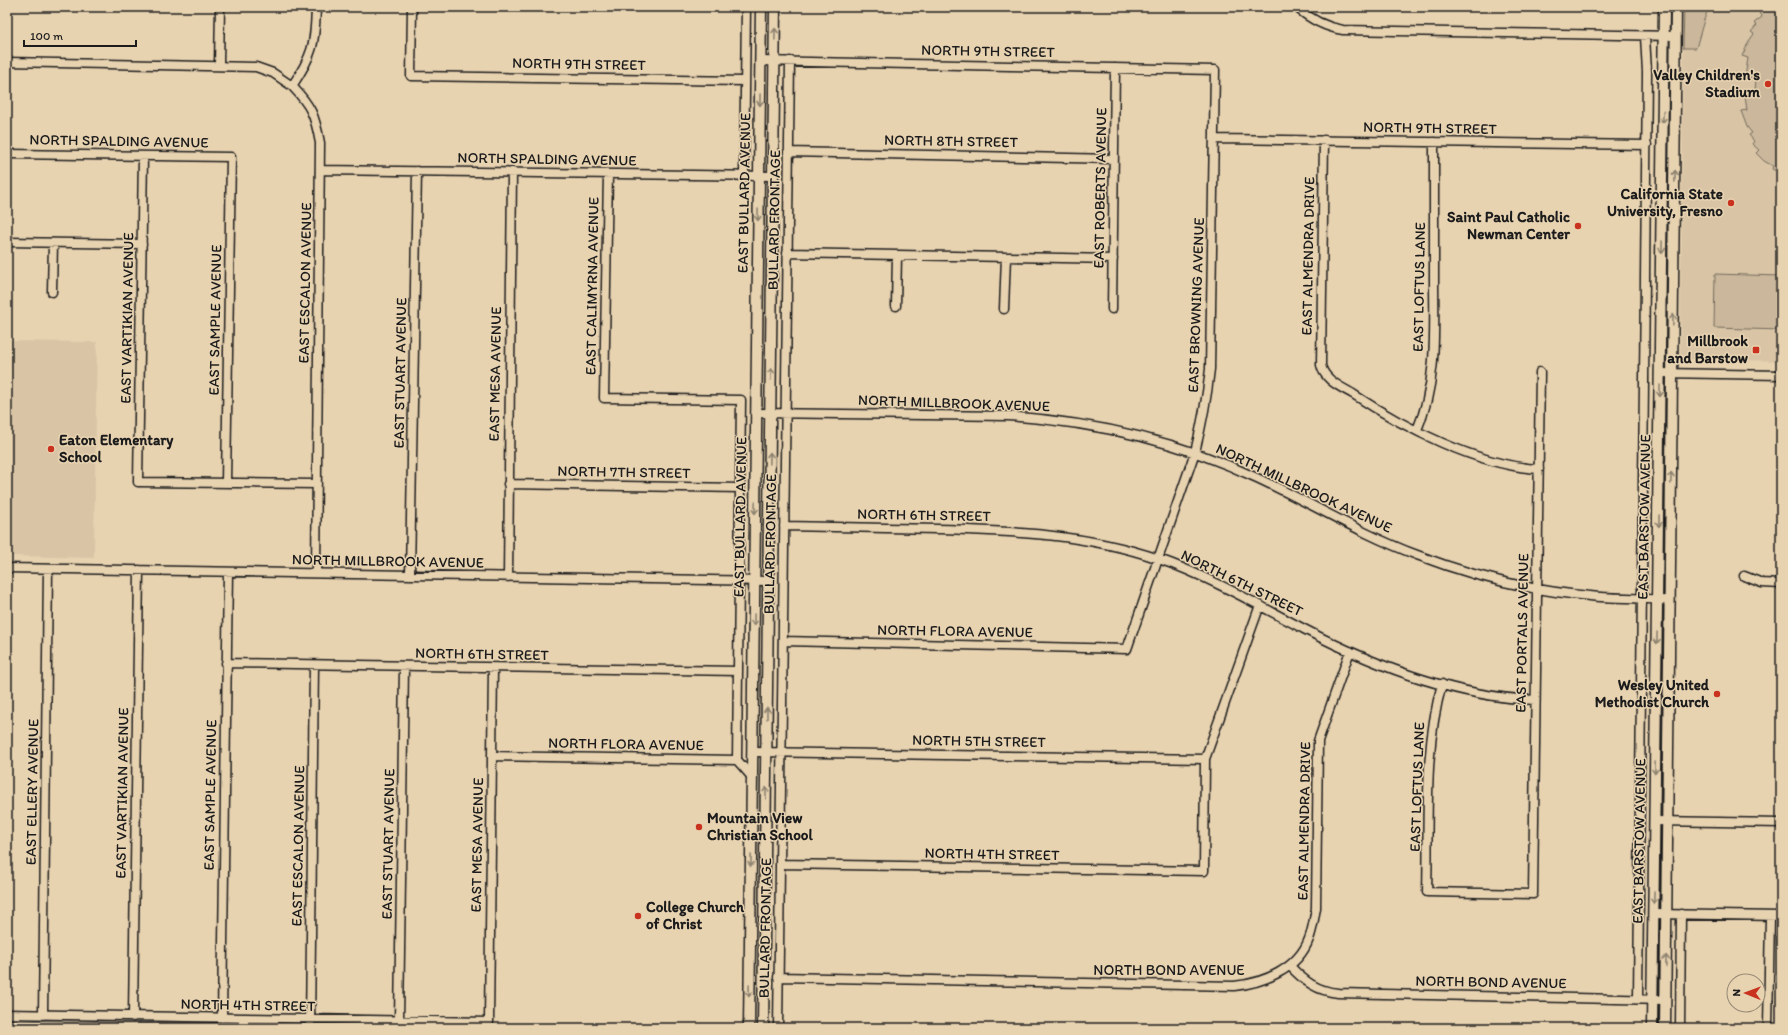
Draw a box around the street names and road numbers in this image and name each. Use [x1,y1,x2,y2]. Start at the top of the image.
street label: NORTH 9TH STREET [921,41,1056,61]
street label: NORTH 9TH STREET [512,54,647,74]
street label: EAST ROBERTS AVENUE [1090,107,1110,269]
street label: EAST BULLARD AVENUE [734,113,754,273]
street label: NORTH 9TH STREET [1363,118,1498,138]
street label: NORTH SPALDING AVENUE [29,130,209,152]
street label: NORTH 8TH STREET [884,131,1019,151]
street label: NORTH SPALDING AVENUE [457,148,637,170]
street label: BULLARD FRONTAGE [764,150,784,290]
street label: EAST ALMENDRA DRIVE [1298,176,1318,336]
street label: EAST CALIMYRNA AVENUE [581,197,603,375]
street label: EAST ESCALON AVENUE [295,202,315,364]
street label: EAST BROWNING AVENUE [1184,217,1208,393]
street label: EAST LOFTUS LANE [1409,222,1429,352]
street label: EAST VARTIKIAN AVENUE [117,232,137,404]
street label: EAST SAMPLE AVENUE [205,244,225,396]
street label: EAST STUART AVENUE [390,297,410,449]
street label: EAST MESA AVENUE [485,306,505,442]
street label: NORTH MILLBROOK AVENUE [858,391,1050,415]
street label: EAST BARSTOW AVENUE [1634,434,1654,600]
street label: EAST BULLARD AVENUE [730,437,750,597]
street label: NORTH MILLBROOK AVENUE [1213,439,1395,537]
street label: NORTH 7TH STREET [557,462,691,482]
street label: BULLARD FRONTAGE [760,474,780,614]
street label: NORTH 6TH STREET [857,505,992,525]
street label: NORTH 6TH STREET [1178,546,1307,621]
street label: NORTH MILLBROOK AVENUE [292,550,484,572]
street label: EAST PORTALS AVENUE [1512,553,1532,713]
street label: NORTH FLORA AVENUE [877,621,1033,641]
street label: NORTH 6TH STREET [415,644,550,664]
street label: EAST VARTIKIAN AVENUE [112,707,132,879]
street label: EAST ELLERY AVENUE [22,719,42,865]
street label: EAST SAMPLE AVENUE [200,719,220,871]
street label: EAST LOFTUS LANE [1406,722,1428,852]
street label: NORTH 5TH STREET [912,731,1047,751]
street label: NORTH FLORA AVENUE [548,734,704,754]
street label: EAST ALMENDRA DRIVE [1294,741,1314,901]
street label: EAST BARSTOW AVENUE [1629,758,1649,924]
street label: EAST ESCALON AVENUE [288,765,308,927]
street label: EAST STUART AVENUE [378,768,398,920]
street label: EAST MESA AVENUE [467,777,487,913]
street label: NORTH 4TH STREET [924,844,1060,864]
street label: BULLARD FRONTAGE [755,858,775,998]
street label: NORTH BOND AVENUE [1093,961,1245,979]
street label: NORTH BOND AVENUE [1415,972,1567,992]
street label: NORTH 4TH STREET [180,995,316,1015]

